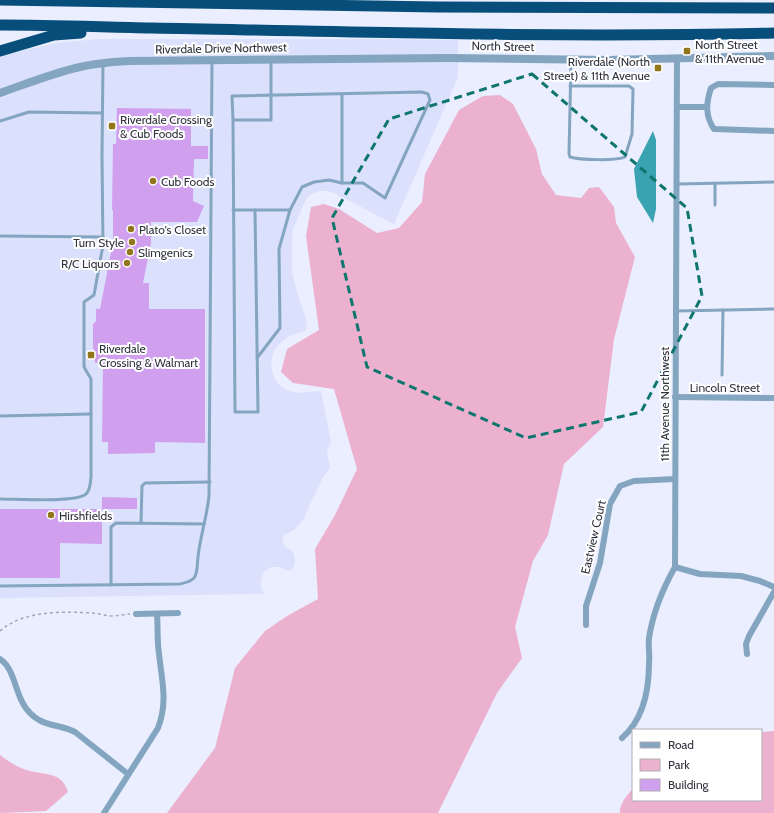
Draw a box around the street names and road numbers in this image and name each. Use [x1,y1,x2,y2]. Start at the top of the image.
street label: North Street [471,38,535,54]
street label: Riverdale Drive Northwest [155,39,287,57]
street label: 11th Avenue Northwest [657,347,672,461]
street label: Lincoln Street [690,380,760,395]
street label: Eastview Court [577,499,609,575]

